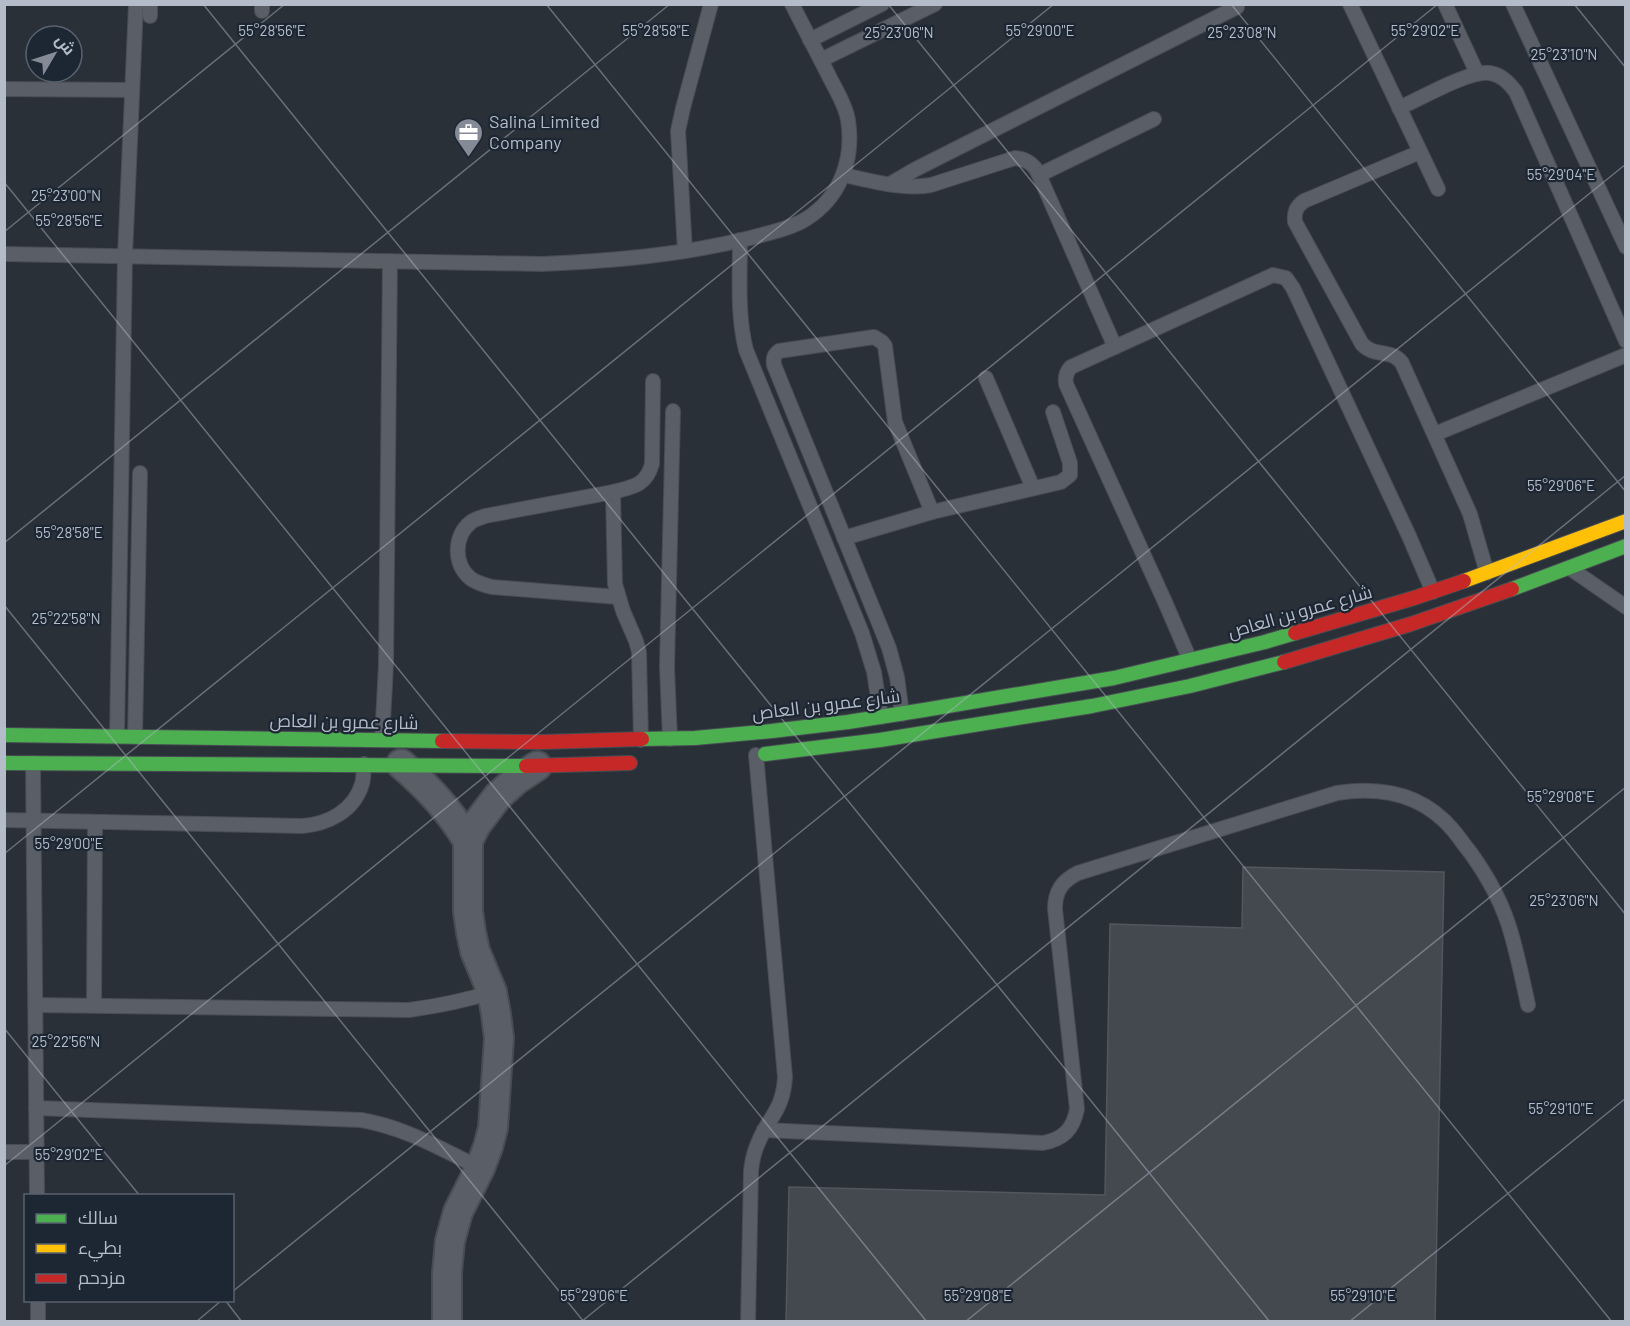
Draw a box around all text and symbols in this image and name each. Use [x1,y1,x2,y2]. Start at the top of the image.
text: 55°28'56"E [238,21,306,39]
text: 55°28'58"E [622,21,690,39]
text: 55°29'00"E [1006,21,1074,39]
text: 55°29'02"E [1391,21,1459,39]
text: 25°23'06"N [864,23,934,41]
text: 25°23'08"N [1207,23,1277,41]
north arrow [24,24,84,84]
text: ش [51,30,80,59]
text: 25°23'10"N [1531,45,1597,63]
place label: Salina Limited Company [489,110,600,153]
office icon: Salina Limited Company [452,116,484,158]
text: 55°29'04"E [1527,165,1595,183]
text: 25°23'00"N [31,186,101,204]
text: 55°28'56"E [35,211,103,229]
text: 55°29'06"E [1527,476,1595,494]
text: 55°28'58"E [35,523,103,541]
street label: شارع عمرو بن العاص [1225,580,1375,644]
text: 25°22'58"N [31,609,101,627]
street label: شارع عمرو بن العاص [751,684,901,726]
street label: شارع عمرو بن العاص [269,709,419,735]
text: 55°29'08"E [1527,787,1595,805]
text: 55°29'00"E [35,834,103,852]
text: 25°23'06"N [1529,891,1599,909]
text: 25°22'56"N [31,1032,101,1050]
text: 55°29'10"E [1528,1099,1594,1117]
text: 55°29'02"E [35,1145,103,1163]
legend [24,1194,234,1302]
text: سالك [78,1206,118,1228]
text: بطيء [78,1236,122,1262]
text: مزدحم [78,1266,126,1290]
text: 55°29'06"E [560,1286,628,1304]
text: 55°29'08"E [944,1286,1012,1304]
text: 55°29'10"E [1330,1286,1396,1304]

